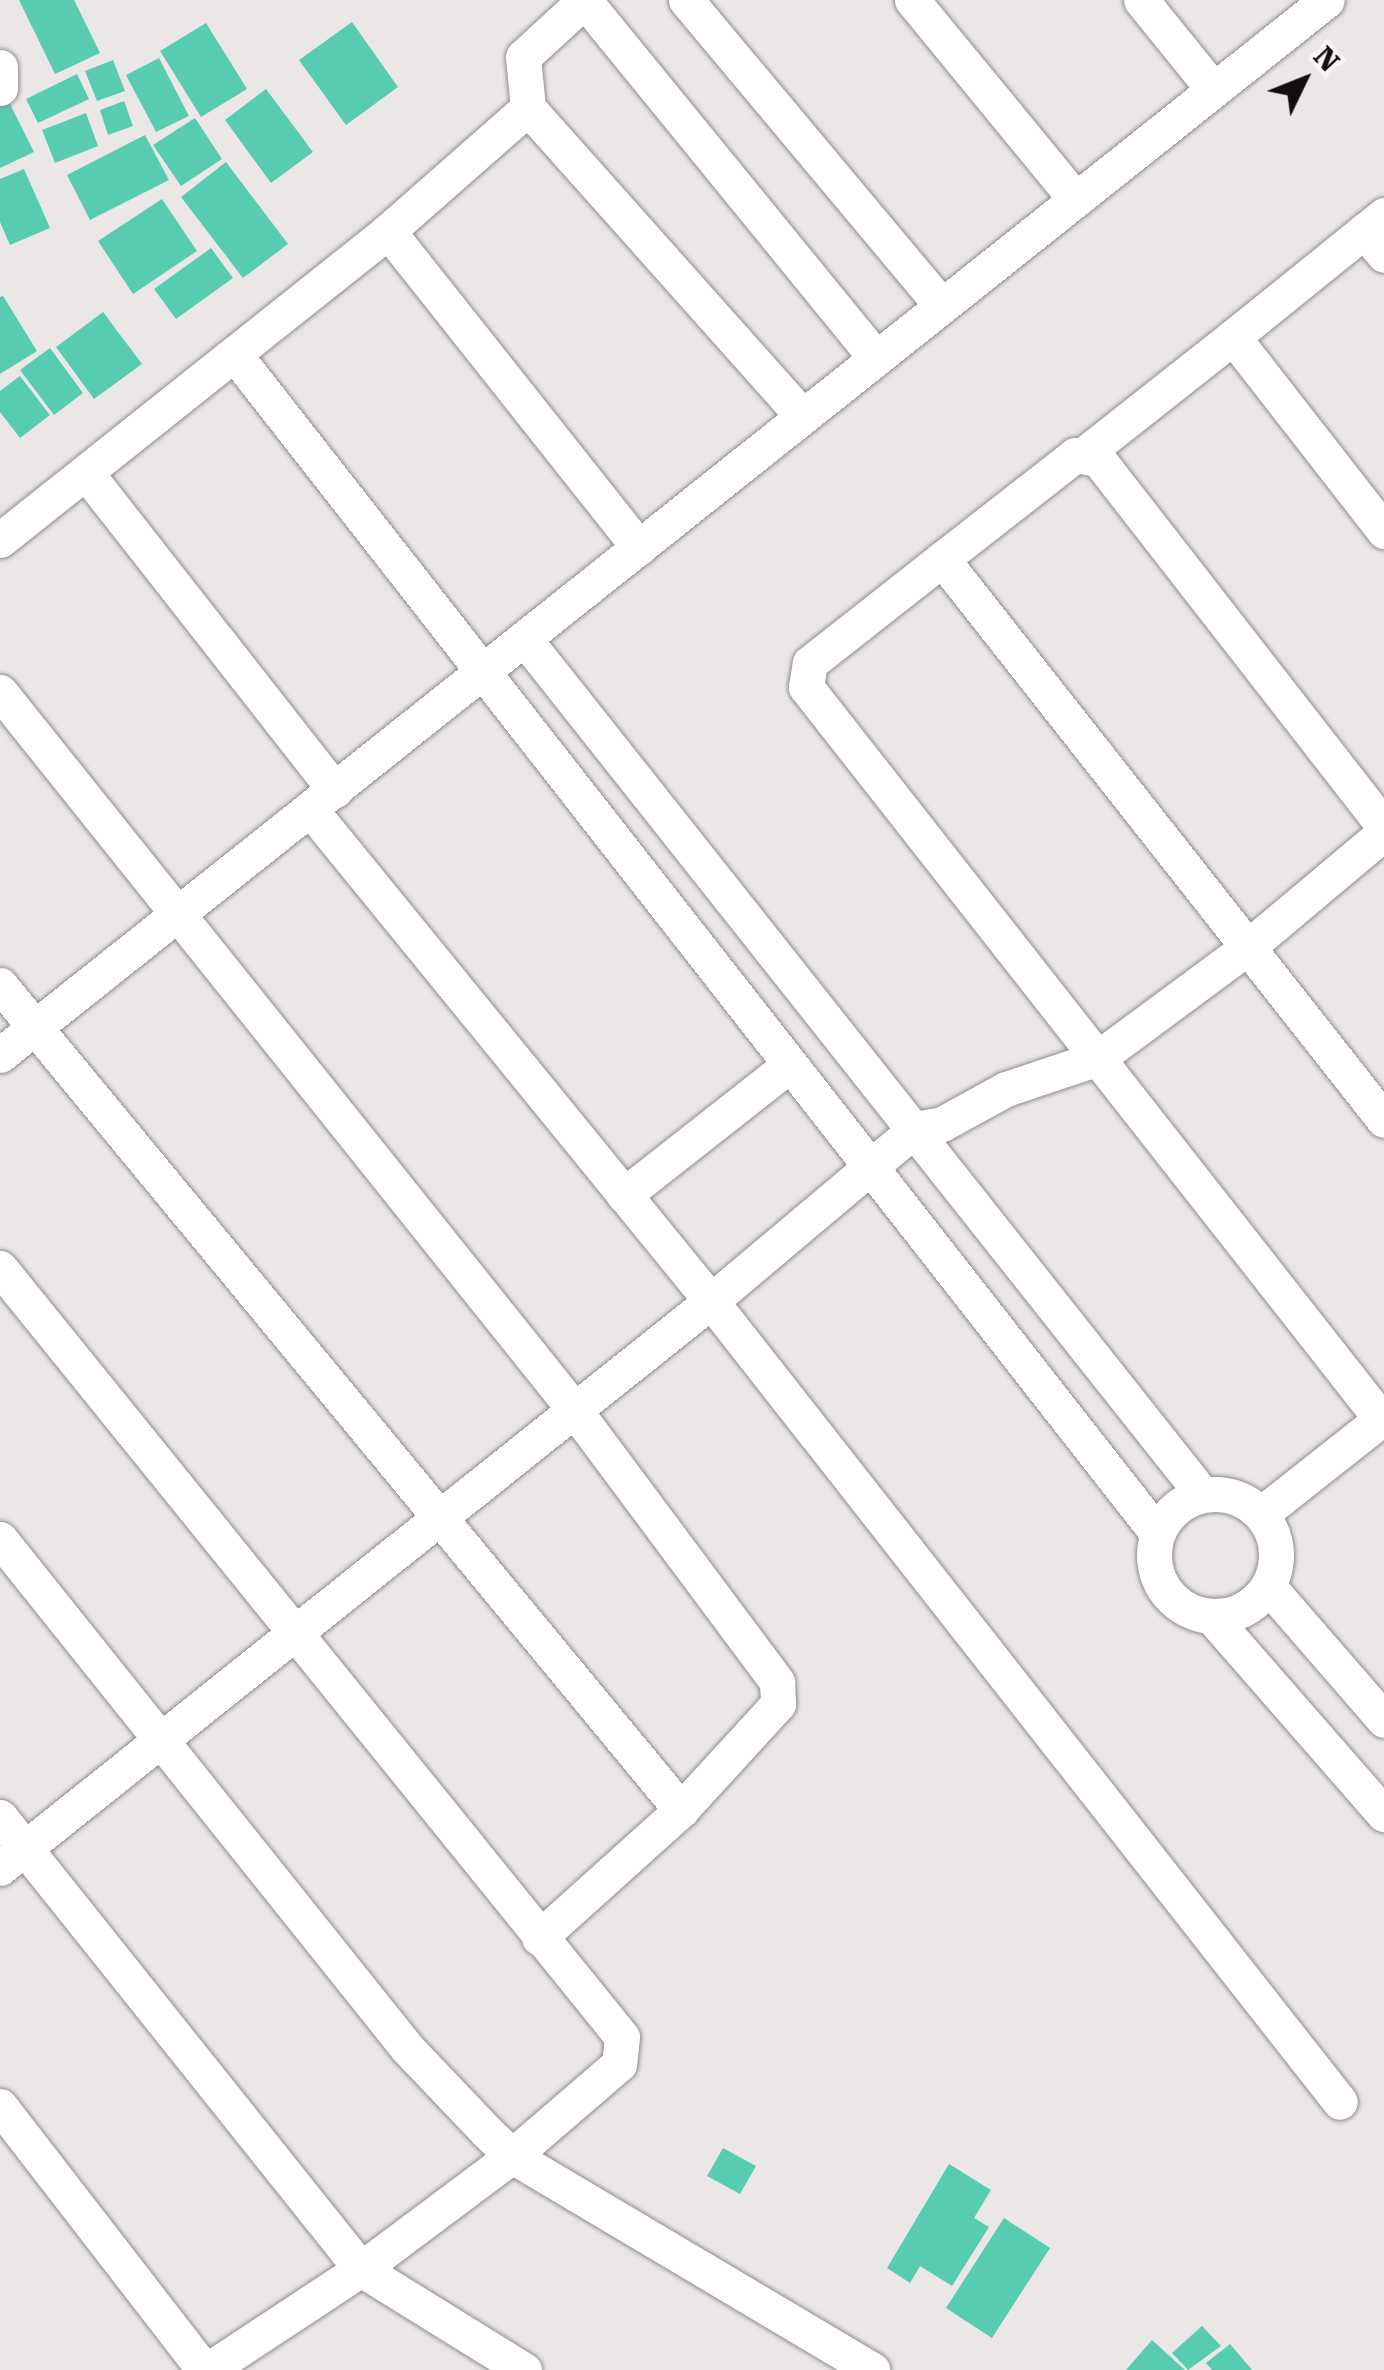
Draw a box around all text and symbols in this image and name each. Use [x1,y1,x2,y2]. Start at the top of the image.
north arrow [1254,30,1354,130]
text: N [1307,40,1346,78]

